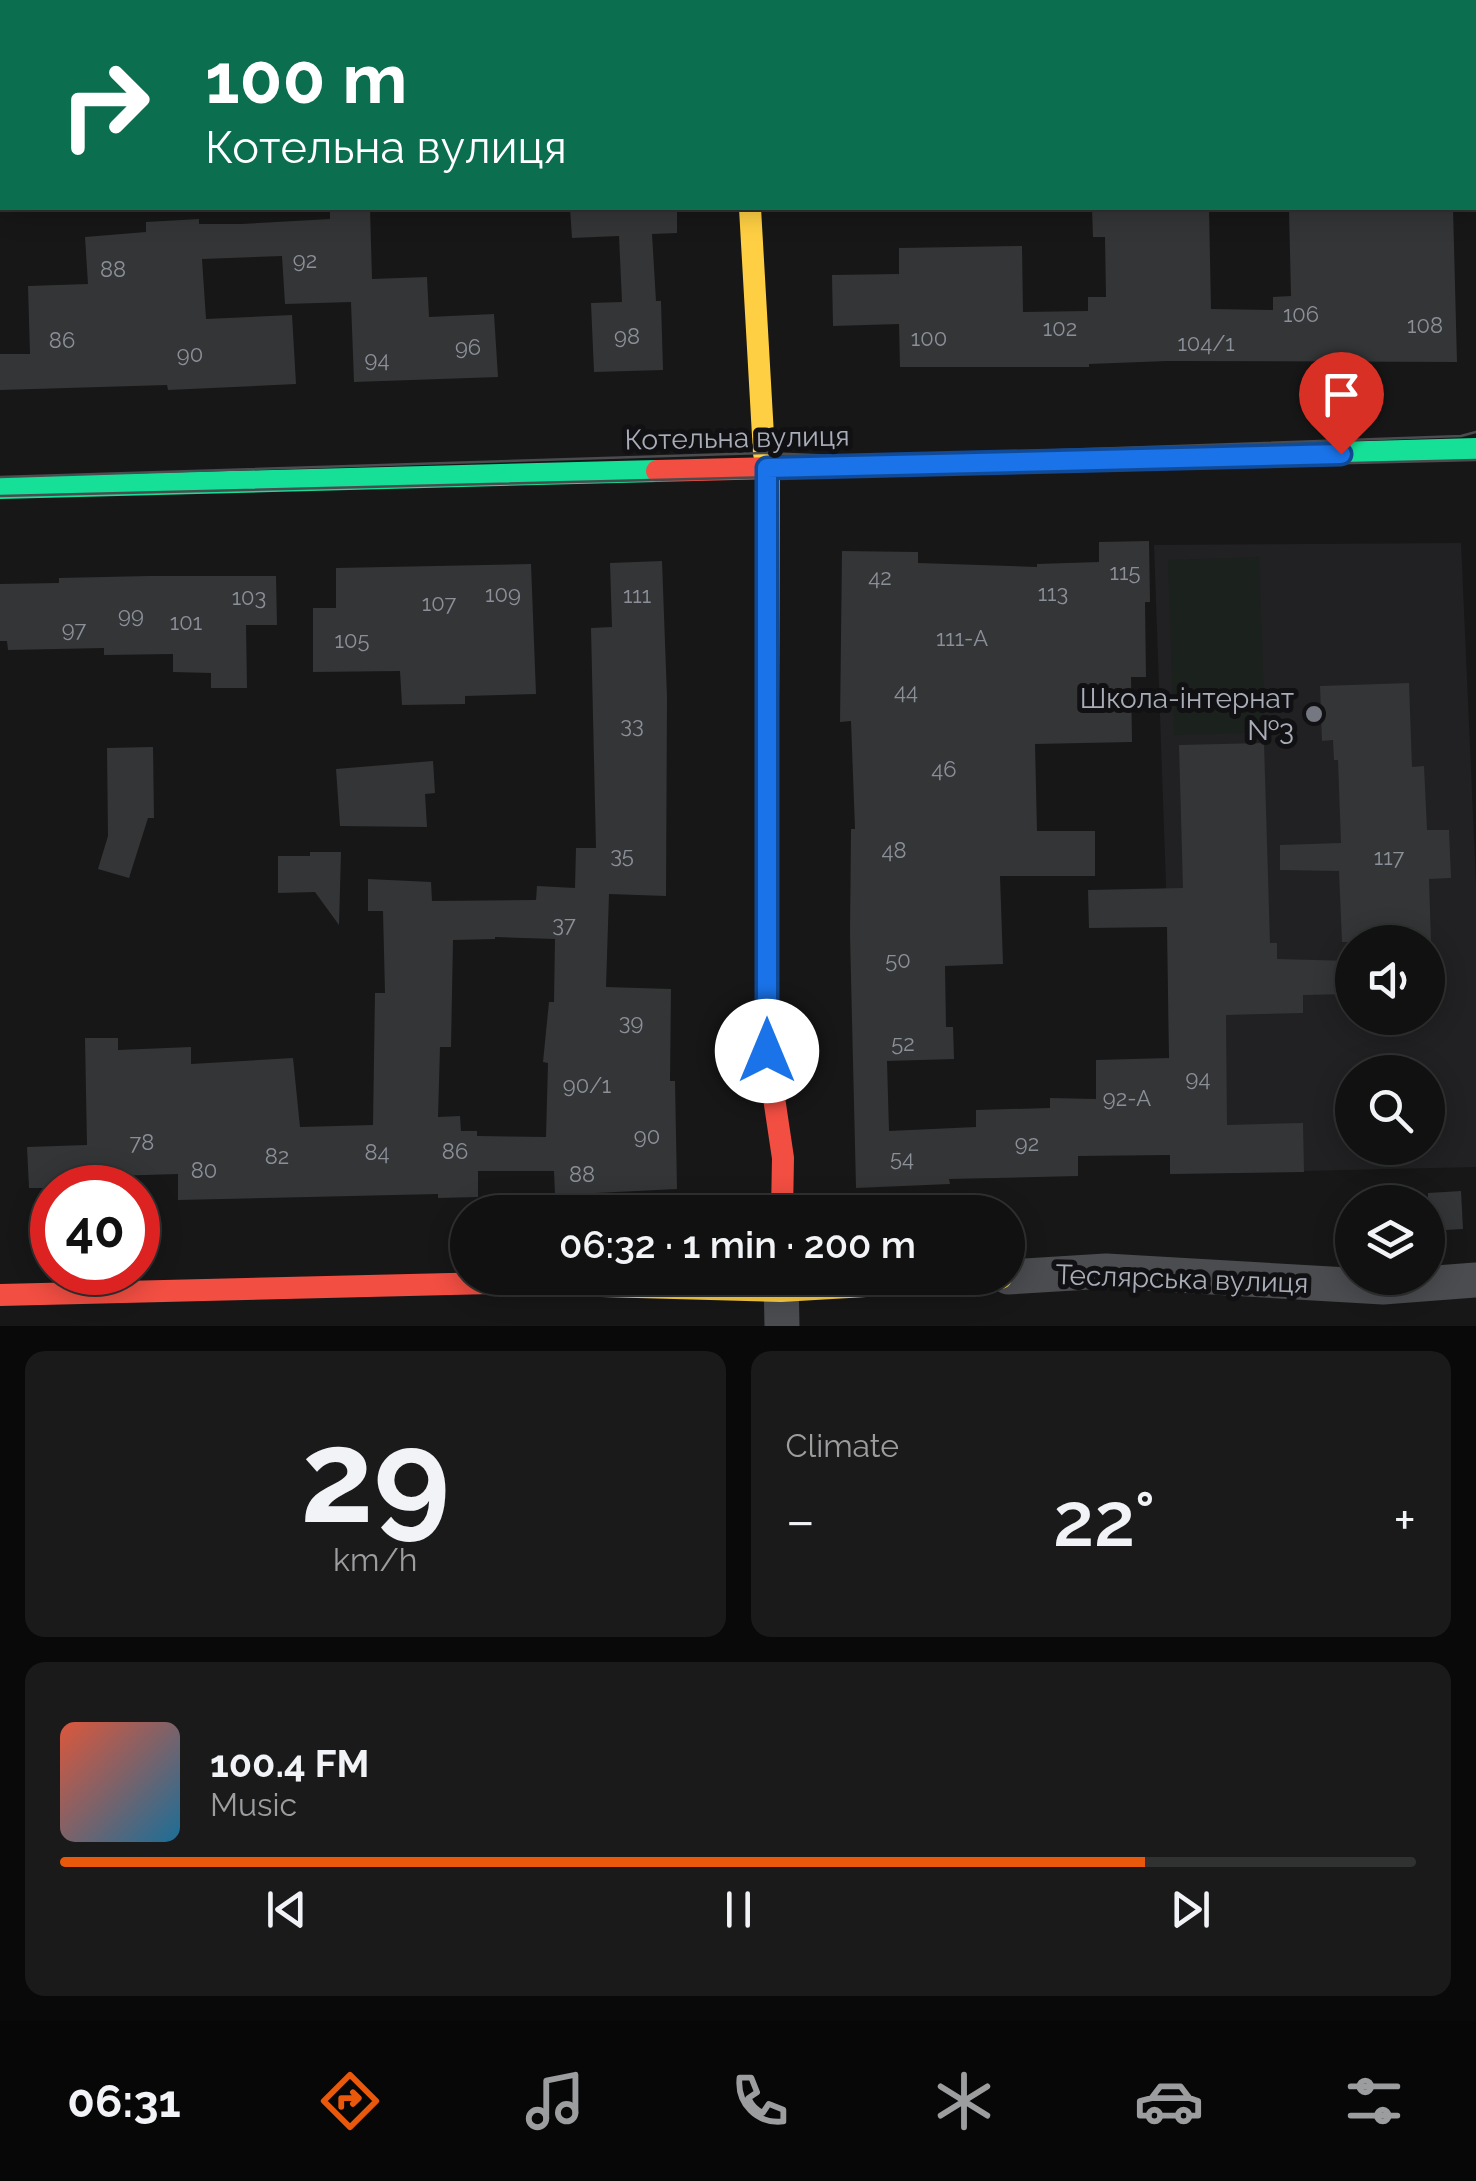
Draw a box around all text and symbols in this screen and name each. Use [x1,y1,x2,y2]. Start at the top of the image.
text: 100 m [205,37,408,119]
icon: right [40,40,170,170]
text: Котельна вулиця [205,121,567,174]
house number: 92 [293,247,317,273]
house number: 88 [100,256,126,282]
house number: 106 [1283,301,1319,327]
house number: 108 [1407,312,1443,338]
house number: 102 [1043,315,1077,341]
house number: 98 [614,323,640,349]
house number: 100 [911,325,947,351]
house number: 86 [49,327,75,353]
house number: 104/1 [1177,330,1235,356]
house number: 96 [455,334,481,360]
house number: 90 [177,341,203,367]
house number: 94 [365,346,389,372]
pin [1299,352,1384,455]
icon: arrive [1314,367,1369,422]
street label: Котельна вулиця [624,420,850,456]
house number: 115 [1110,559,1140,585]
house number: 42 [868,564,892,590]
house number: 113 [1038,580,1068,606]
house number: 109 [485,581,521,607]
house number: 111 [623,582,651,608]
house number: 103 [232,584,266,610]
house number: 107 [422,590,456,616]
house number: 99 [118,602,144,628]
house number: 101 [170,609,202,635]
house number: 97 [62,616,86,642]
house number: 111-А [936,625,988,651]
house number: 105 [335,627,369,653]
house number: 44 [894,678,918,704]
place label: Школа-інтернат №3 [1080,682,1294,747]
marker: Школа-інтернат №3 [1303,703,1325,725]
house number: 33 [620,712,644,738]
house number: 46 [931,756,957,782]
house number: 48 [881,837,907,863]
house number: 35 [610,842,634,868]
house number: 117 [1374,844,1404,870]
house number: 37 [552,911,576,937]
map controls [1335,925,1445,1295]
button: sound [1335,925,1445,1035]
house number: 50 [885,947,911,973]
position arrow [715,999,819,1103]
house number: 39 [619,1009,643,1035]
house number: 52 [891,1030,915,1056]
button: search [1335,1055,1445,1165]
house number: 94 [1186,1065,1210,1091]
house number: 90/1 [563,1072,611,1098]
house number: 92-А [1103,1085,1151,1111]
house number: 90 [634,1123,660,1149]
house number: 78 [130,1129,154,1155]
house number: 92 [1015,1130,1039,1156]
house number: 86 [442,1138,468,1164]
house number: 84 [364,1139,390,1165]
house number: 82 [265,1143,289,1169]
house number: 54 [890,1145,914,1171]
house number: 80 [191,1157,217,1183]
house number: 88 [569,1161,595,1187]
speed limit sign: 40 [30,1165,160,1295]
button: layers [1335,1185,1445,1295]
text: 06:32 · 1 min · 200 m [559,1222,916,1267]
street label: Теслярська вулиця [1055,1258,1309,1300]
text: 29 [300,1400,450,1552]
text: Climate [786,1427,899,1464]
text: 22° [1053,1475,1155,1564]
text: − [786,1488,815,1553]
text: + [1393,1488,1416,1553]
text: km/h [333,1541,417,1578]
text: 100.4 FM [210,1741,370,1786]
text: Music [210,1786,297,1823]
icon: previous [259,1882,314,1937]
icon: pause [711,1882,766,1937]
icon: next [1163,1882,1218,1937]
icon: directions [315,2066,385,2136]
icon: music [520,2066,590,2136]
icon: phone [725,2066,795,2136]
icon: climate [929,2066,999,2136]
icon: car [1134,2066,1204,2136]
icon: filters [1339,2066,1409,2136]
text: 06:31 [67,2075,181,2128]

